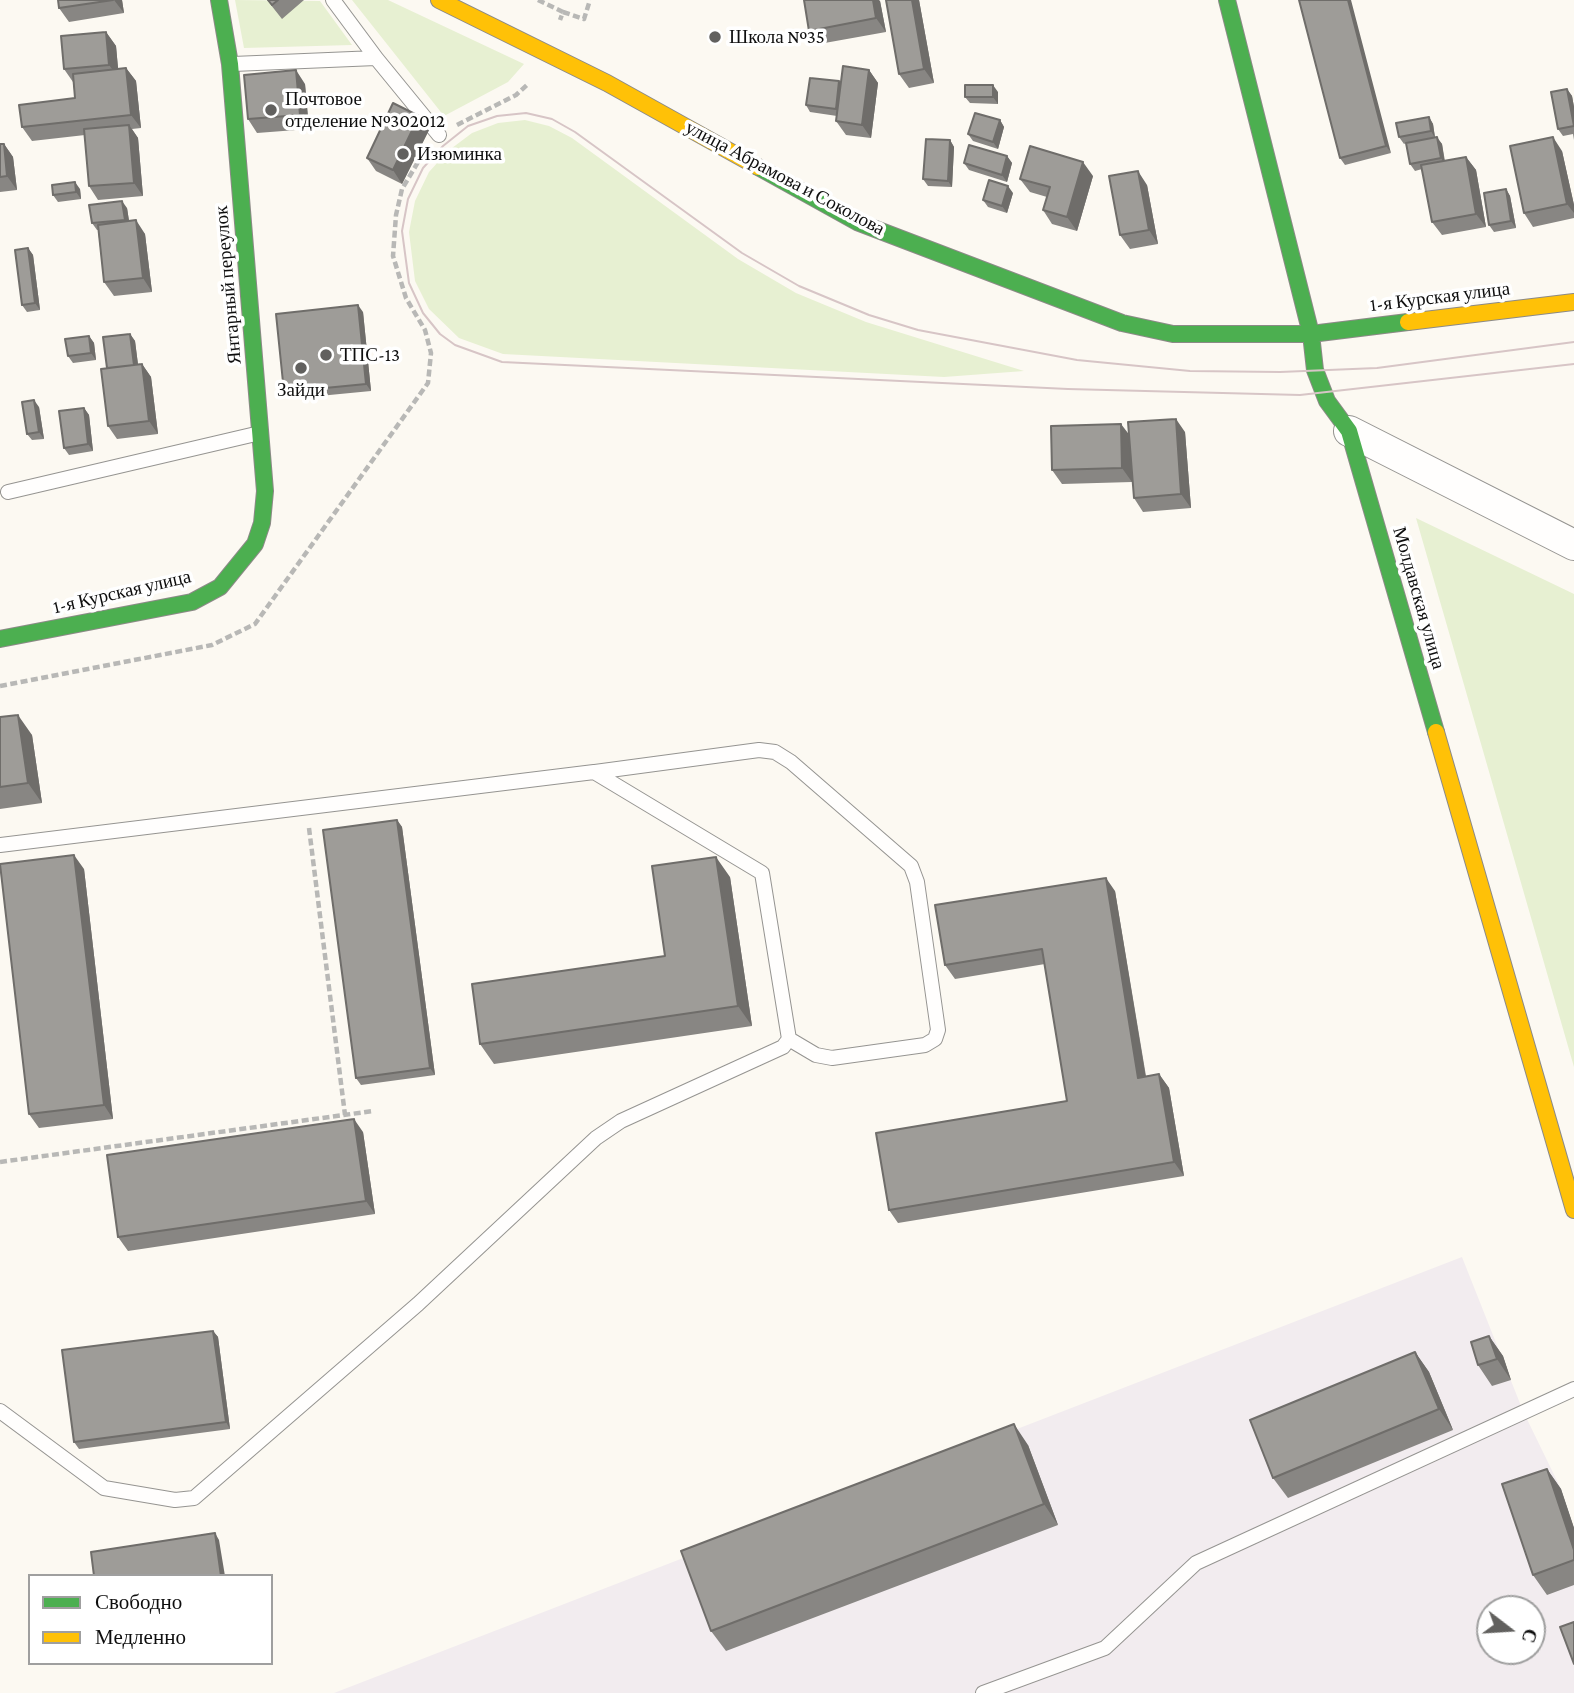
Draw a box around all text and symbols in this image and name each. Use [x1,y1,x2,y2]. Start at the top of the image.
place label: Школа №35 [729,26,825,48]
marker: Школа №35 [707,29,723,45]
place label: Почтовое отделение №302012 [285,88,445,132]
marker: Почтовое отделение №302012 [263,102,279,118]
street label: улица Абрамова и Соколова [681,116,889,240]
place label: Изюминка [417,143,502,165]
marker: Изюминка [395,146,411,162]
street label: Янтарный переулок [210,205,246,365]
street label: 1-я Курская улица [1369,277,1511,317]
place label: ТПС-13 [340,344,400,366]
marker: ТПС-13 [318,347,334,363]
marker: Зайди [293,360,309,376]
place label: Зайди [277,379,325,401]
street label: Молдавская улица [1388,524,1450,672]
street label: 1-я Курская улица [51,565,193,619]
legend [28,1574,273,1665]
text: Свободно [95,1590,182,1614]
north arrow [1476,1595,1546,1665]
text: Медленно [95,1625,186,1649]
text: С [1518,1626,1542,1645]

